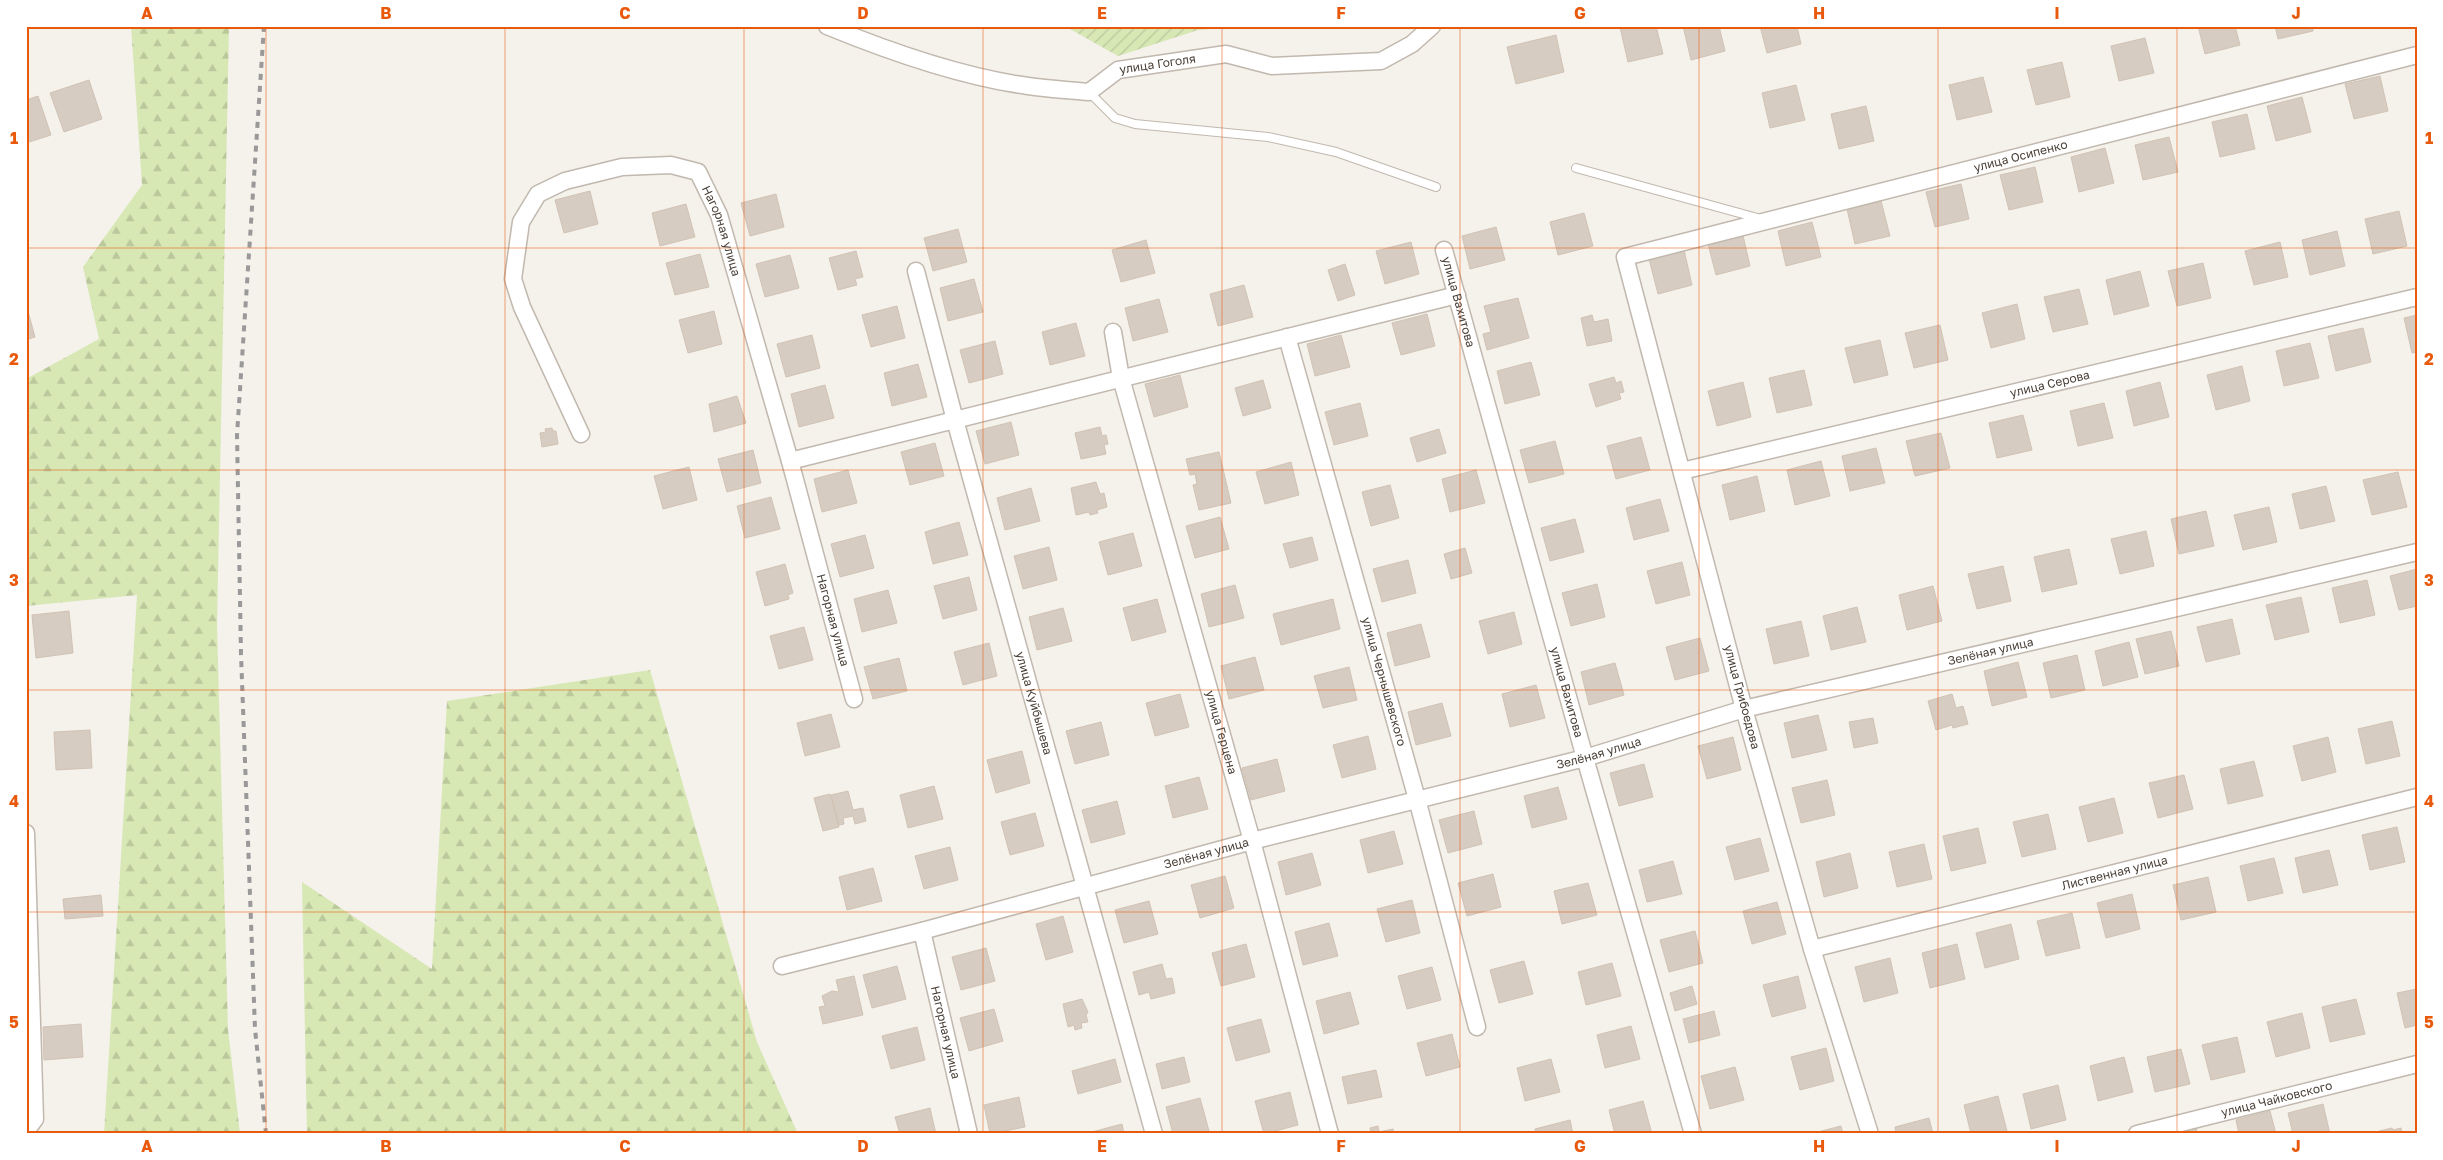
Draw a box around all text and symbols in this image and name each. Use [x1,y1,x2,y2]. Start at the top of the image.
text: A [141,3,153,23]
text: B [380,3,392,23]
text: C [619,3,631,23]
text: D [857,3,869,23]
text: E [1097,3,1107,23]
text: F [1336,3,1346,23]
text: G [1574,3,1586,23]
text: H [1813,3,1825,23]
text: I [2054,3,2060,23]
text: J [2291,3,2301,23]
street label: улица Гоголя [1118,51,1197,77]
text: 1 [10,128,18,148]
text: 1 [2425,128,2433,148]
street label: улица Осипенко [1972,136,2069,175]
street label: Нагорная улица [699,183,744,278]
street label: улица Вахитова [1439,255,1479,349]
text: 2 [9,349,19,369]
text: 2 [2424,349,2434,369]
street label: улица Серова [2008,367,2091,400]
text: 3 [9,570,19,590]
text: 3 [2424,570,2434,590]
street label: Нагорная улица [814,572,853,668]
street label: улица Чернышевского [1359,615,1410,748]
street label: Зелёная улица [1946,634,2035,668]
street label: улица Грибоедова [1721,643,1764,751]
street label: улица Вахитова [1548,645,1587,739]
street label: улица Куйбышева [1013,650,1056,756]
street label: улица Герцена [1203,689,1241,776]
street label: Зелёная улица [1555,733,1643,772]
text: 4 [9,791,19,811]
text: 4 [2424,791,2434,811]
street label: Зелёная улица [1162,834,1250,872]
street label: Лиственная улица [2060,852,2169,893]
street label: Нагорная улица [928,984,964,1080]
text: 5 [9,1012,19,1032]
text: 5 [2424,1012,2434,1032]
street label: улица Чайковского [2219,1077,2334,1120]
text: A [141,1136,153,1156]
text: B [380,1136,392,1156]
text: C [619,1136,631,1156]
text: D [857,1136,869,1156]
text: E [1097,1136,1107,1156]
text: F [1336,1136,1346,1156]
text: G [1574,1136,1586,1156]
text: H [1813,1136,1825,1156]
text: I [2054,1136,2060,1156]
text: J [2291,1136,2301,1156]

